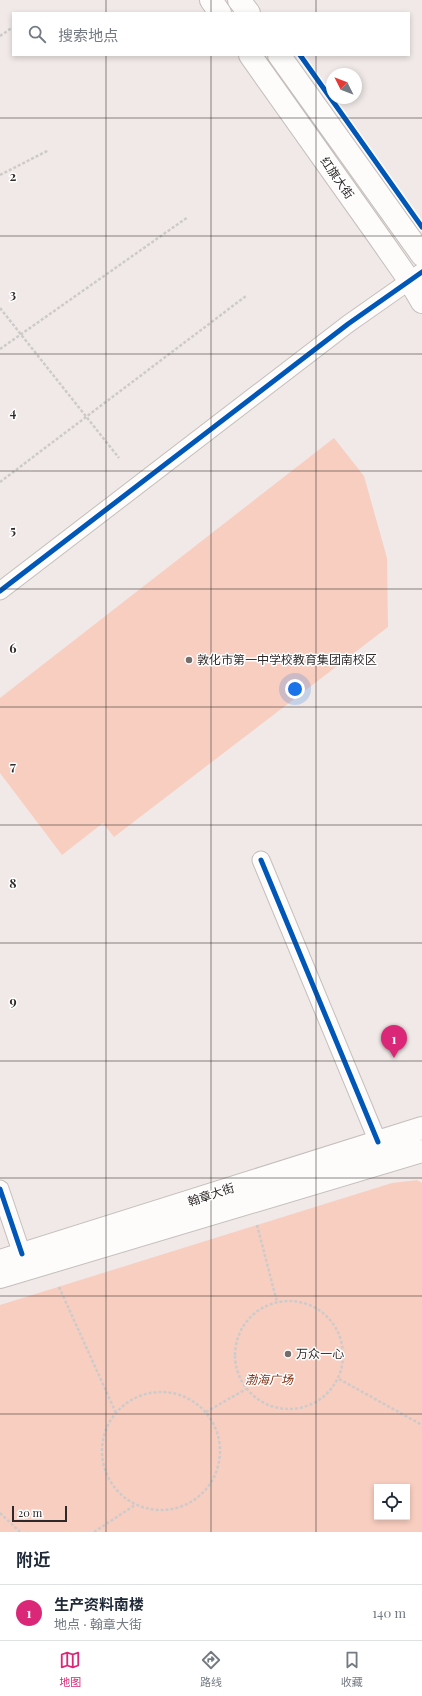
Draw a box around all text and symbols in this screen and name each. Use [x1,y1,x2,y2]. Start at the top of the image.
search box [12,12,410,56]
icon: search [26,23,48,45]
text: 搜索地点 [58,25,118,45]
north arrow [326,68,362,104]
street label: 红旗大街 [317,153,358,202]
text: 2 [10,167,17,184]
text: 3 [10,285,16,302]
text: 4 [10,403,17,420]
text: 5 [10,521,16,538]
text: 6 [9,639,17,656]
place label: 敦化市第一中学校教育集团南校区 [197,651,377,667]
marker: 敦化市第一中学校教育集团南校区 [184,655,194,665]
your location [285,679,305,699]
text: 7 [10,757,16,774]
text: 8 [9,874,17,891]
text: 9 [9,992,17,1009]
pin: 1 [381,1025,407,1058]
street label: 翰章大街 [185,1179,236,1209]
place label: 万众一心 [296,1345,344,1361]
marker: 万众一心 [283,1349,293,1359]
park label: 渤海广场 [245,1371,294,1387]
map controls [374,1484,410,1520]
button: locate [374,1484,410,1520]
scale bar [12,1504,67,1523]
text: 20 m [18,1505,42,1520]
text: 附近 [16,1548,50,1570]
text: 生产资料南楼 [54,1594,144,1614]
text: 1 [27,1604,31,1621]
text: 140 m [372,1604,406,1621]
text: 地点 · 翰章大街 [54,1615,142,1632]
tab: 地图 [59,1649,81,1689]
tab: 路线 [200,1649,222,1689]
tab: 收藏 [341,1649,363,1689]

